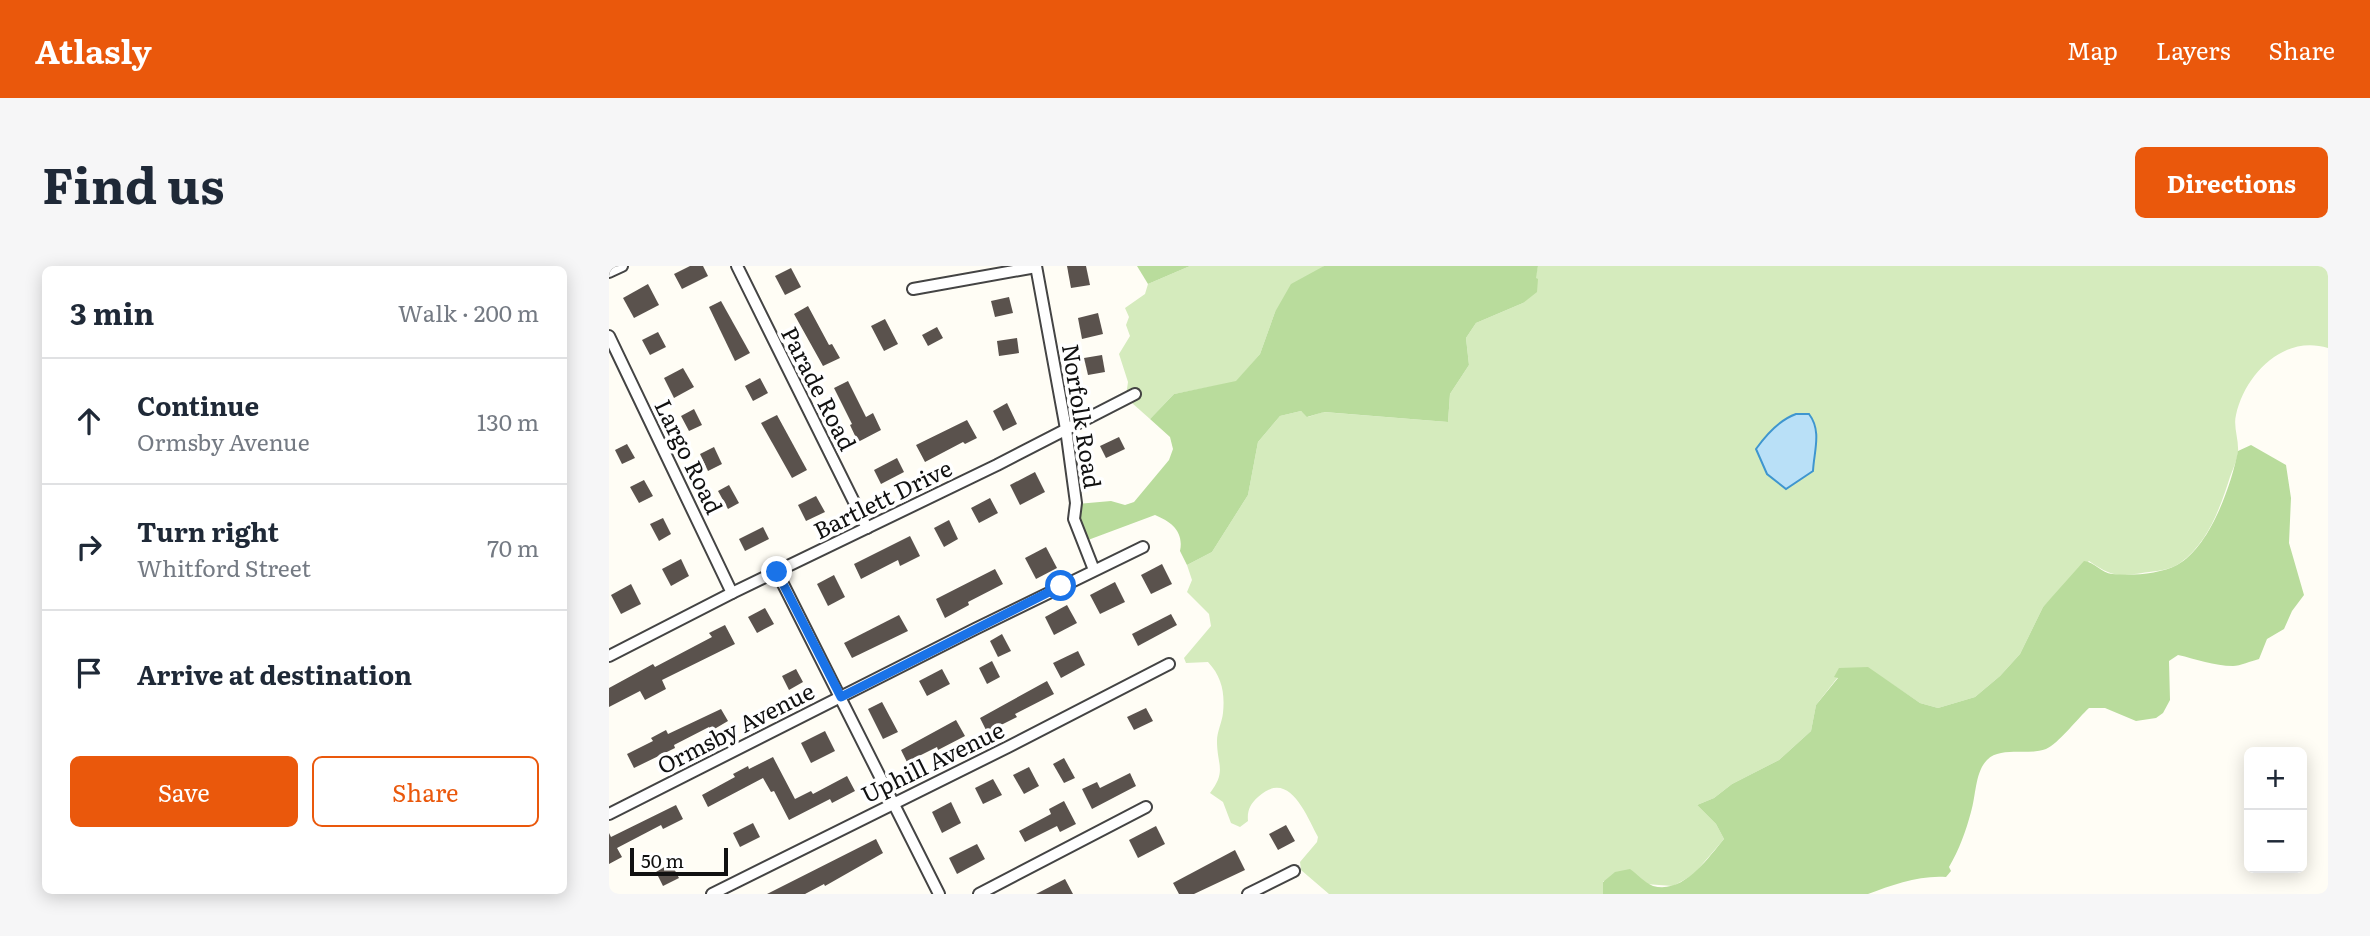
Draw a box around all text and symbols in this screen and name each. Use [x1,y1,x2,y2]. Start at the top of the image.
text: Atlasly [35,25,152,74]
text: Map [2067,32,2118,67]
text: Layers [2156,32,2230,67]
text: Share [2268,32,2335,67]
text: Find us [42,146,225,219]
button: Directions [2135,147,2328,218]
text: 3 min [70,290,154,334]
text: Walk · 200 m [398,295,539,329]
street label: Parade Road [774,320,866,456]
street label: Norfolk Road [1055,341,1111,491]
text: Continue [137,385,259,424]
street label: Largo Road [648,393,732,519]
icon: ahead [70,402,108,440]
text: 130 m [477,404,539,438]
text: Ormsby Avenue [137,424,310,458]
street label: Bartlett Drive [807,450,957,546]
text: Turn right [137,511,279,550]
icon: right [70,528,108,566]
text: 70 m [487,530,539,564]
text: Whitford Street [137,550,311,584]
route end [761,556,792,587]
route start [1045,570,1076,601]
icon: arrive [70,654,108,692]
text: Arrive at destination [137,654,412,693]
street label: Ormsby Avenue [650,673,820,781]
street label: Uphill Avenue [855,712,1009,810]
map controls [2244,747,2307,873]
button: + [2244,747,2307,810]
button: Save [70,756,298,827]
button: Share [312,756,539,827]
button: − [2244,810,2307,873]
scale bar [630,845,728,877]
text: 50 m [641,846,684,874]

